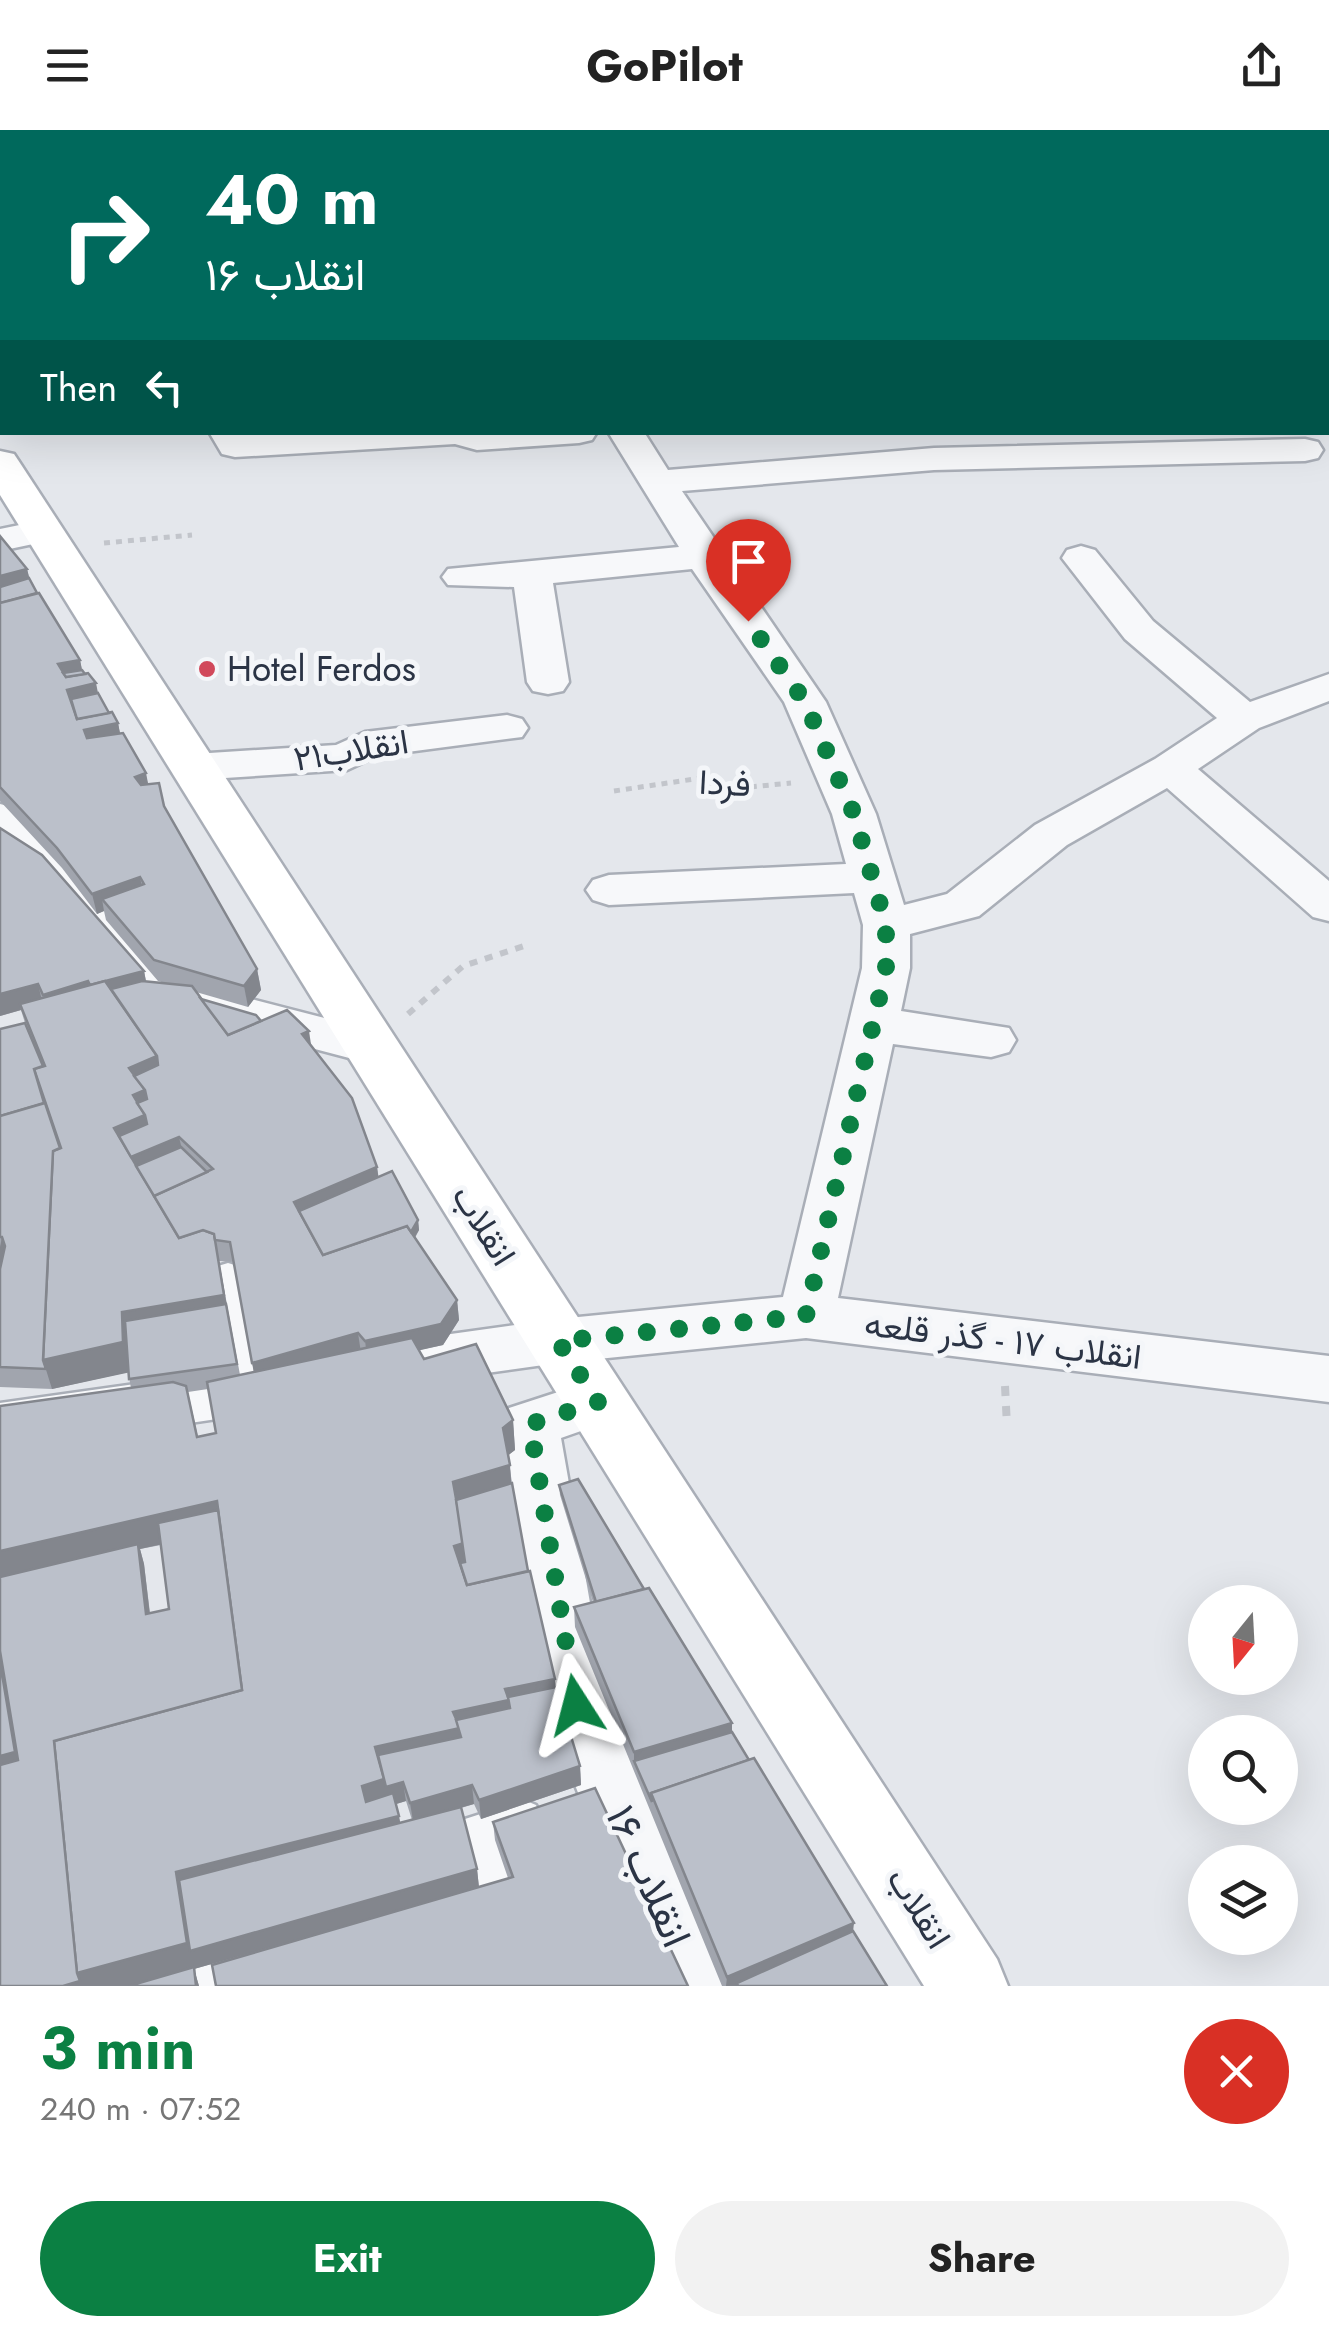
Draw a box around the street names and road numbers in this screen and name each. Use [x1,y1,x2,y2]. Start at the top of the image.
street label: انقلاب۲۱ [290,716,412,784]
street label: فردا [698,757,752,809]
street label: انقلاب [440,1175,528,1275]
street label: انقلاب ۱۷ - گذر قلعه [862,1298,1144,1382]
street label: انقلاب ۱۶ [591,1795,707,1957]
street label: انقلاب [875,1858,963,1958]

